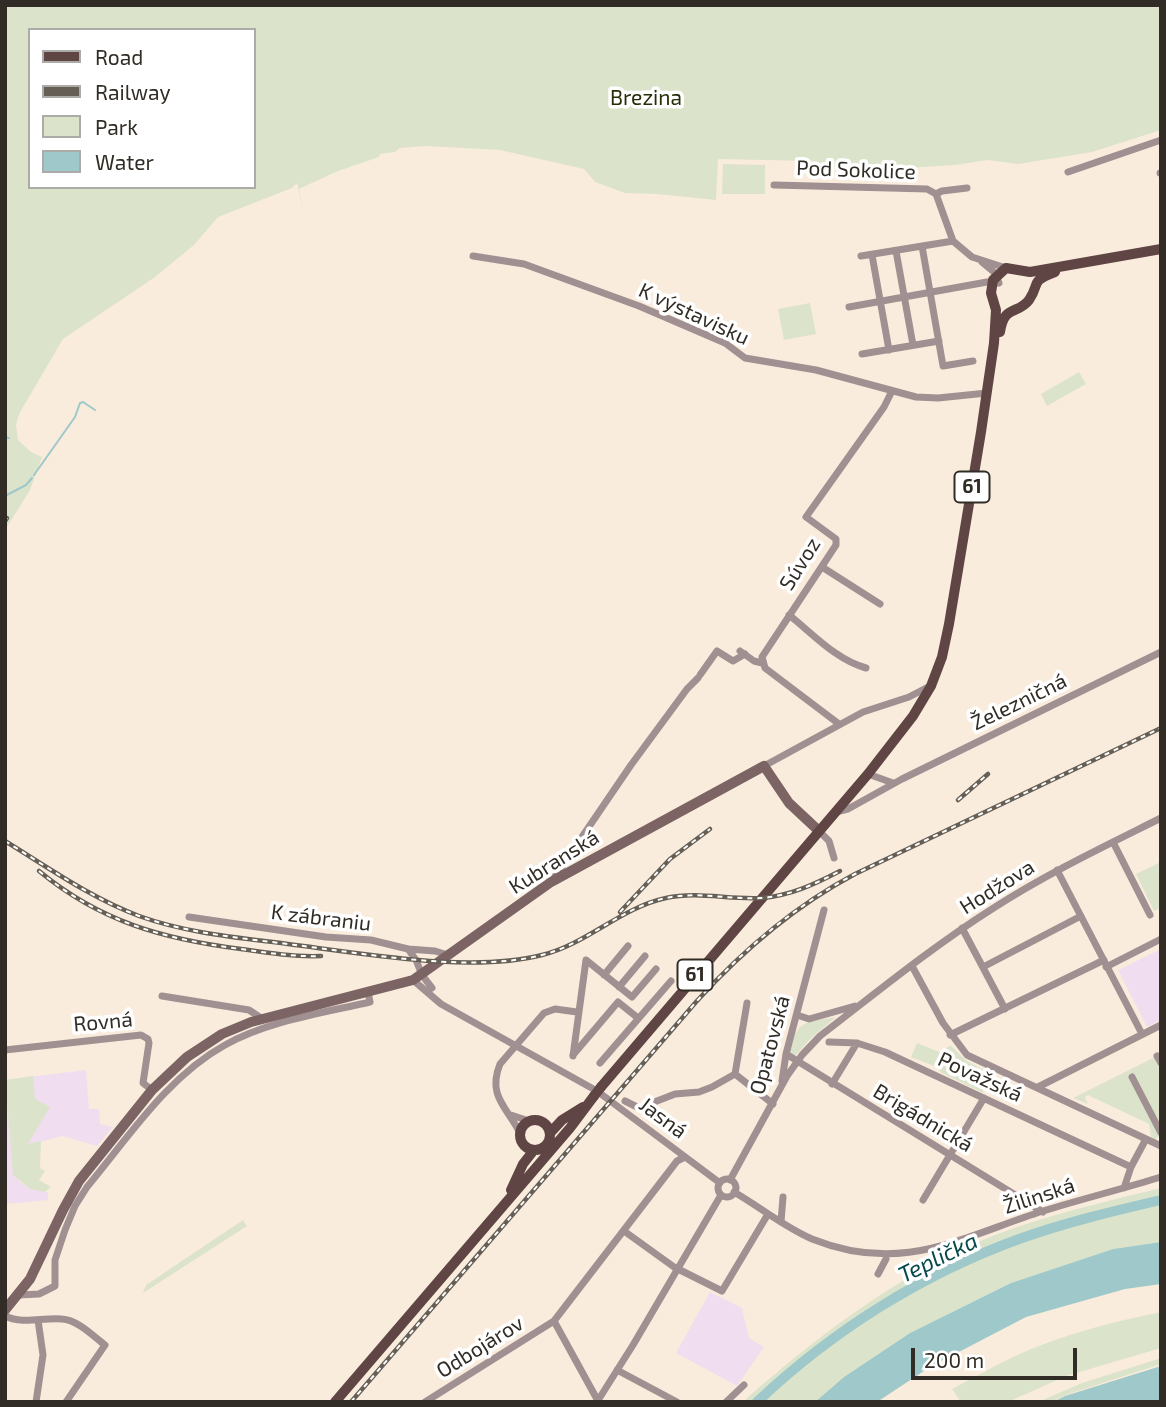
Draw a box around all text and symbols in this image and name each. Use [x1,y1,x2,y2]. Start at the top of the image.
legend [28,28,256,189]
text: Road [95,44,143,69]
text: Railway [95,79,171,104]
park label: Brezina [610,85,682,111]
text: Park [95,114,138,139]
text: Water [95,149,154,174]
street label: Pod Sokolice [796,155,916,185]
street label: K výstavisku [635,277,753,351]
road number: 61 [954,472,990,502]
street label: Súvoz [774,533,826,595]
street label: Železničná [967,668,1071,736]
street label: Kubranská [504,824,604,900]
street label: Hodžova [955,854,1039,920]
street label: K zábraniu [270,899,372,937]
road number: 61 [678,959,712,990]
street label: Opatovská [745,993,795,1097]
street label: Rovná [72,1007,134,1037]
street label: Považská [934,1047,1026,1107]
street label: Brigádnická [869,1078,977,1158]
street label: Jasná [634,1092,692,1144]
street label: Žilinská [1000,1173,1078,1219]
water label: Teplička [894,1227,982,1289]
street label: Odbojárov [432,1310,528,1384]
scale bar [914,1334,1080,1378]
text: 200 m [924,1347,984,1372]

